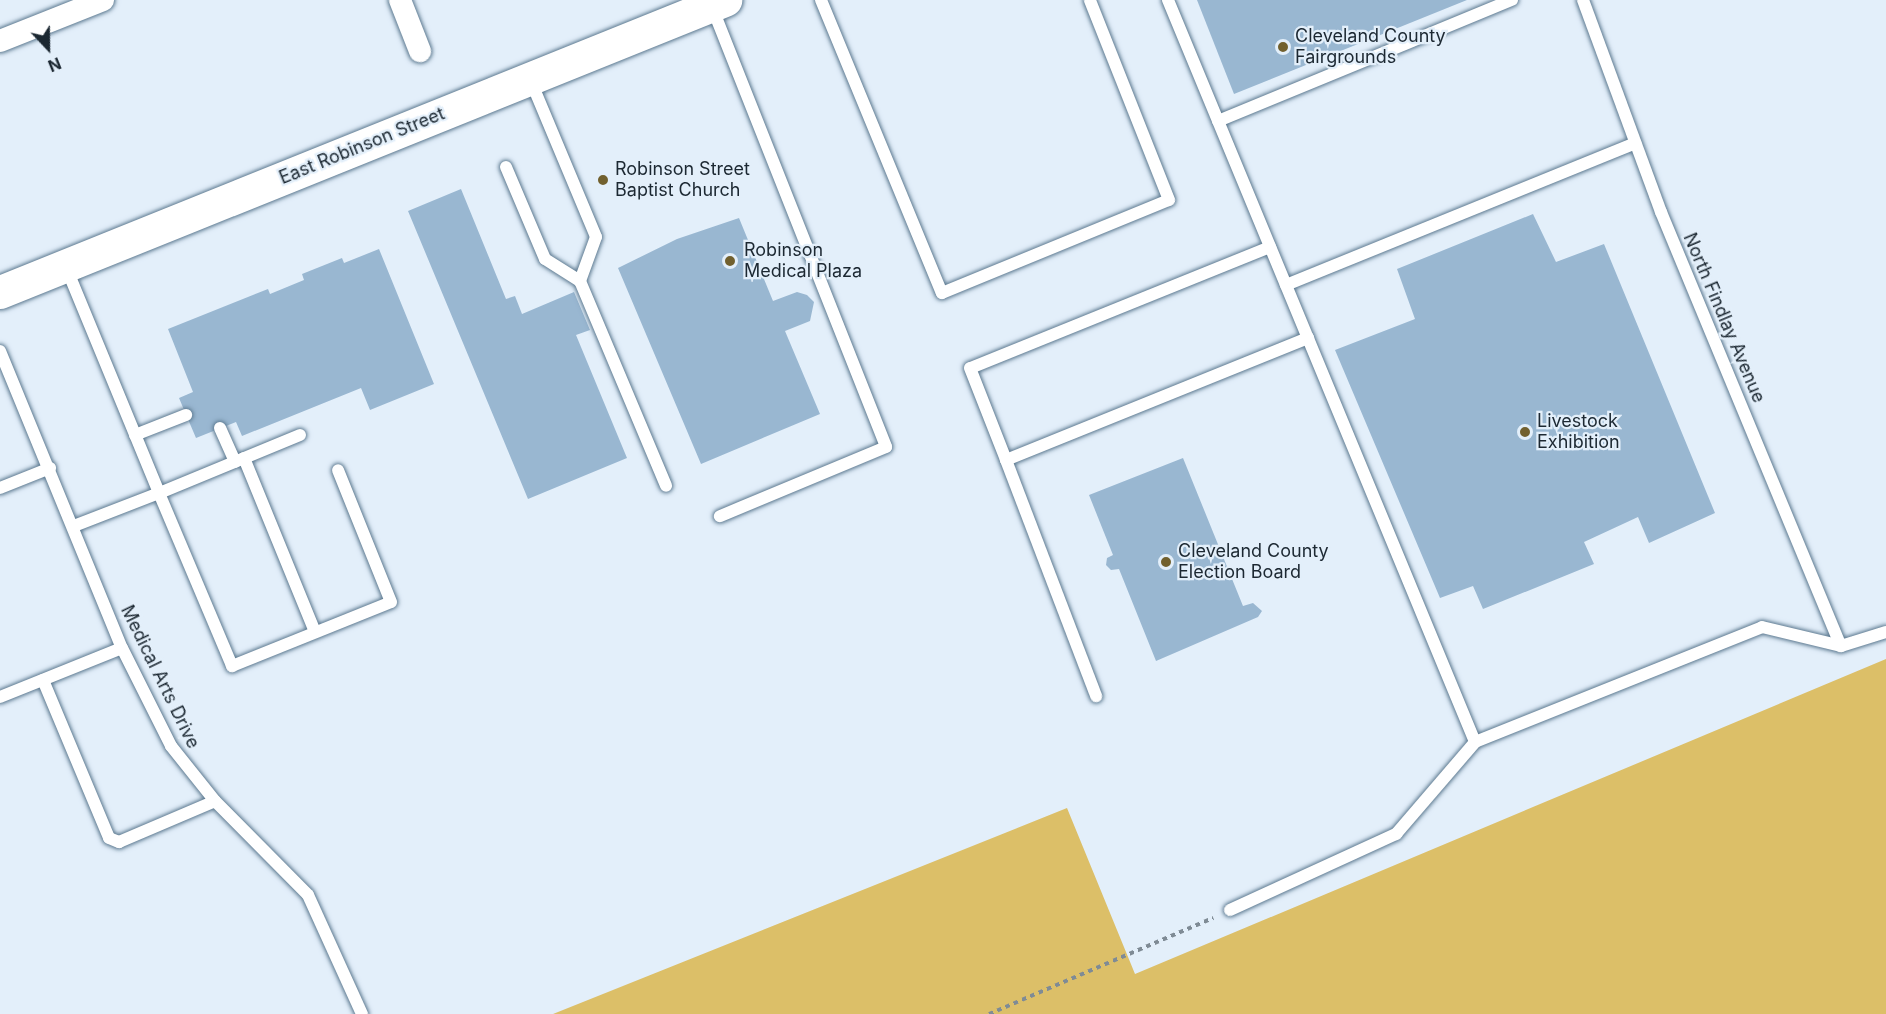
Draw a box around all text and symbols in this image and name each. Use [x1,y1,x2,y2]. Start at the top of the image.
north arrow [18,18,78,78]
place label: Cleveland County Fairgrounds [1295,26,1446,68]
marker: Cleveland County Fairgrounds [1276,40,1290,54]
text: N [45,53,64,76]
street label: East Robinson Street [276,103,448,189]
place label: Robinson Street Baptist Church [615,159,750,201]
marker: Robinson Street Baptist Church [596,173,610,187]
street label: North Findlay Avenue [1678,230,1770,406]
place label: Robinson Medical Plaza [744,240,862,282]
marker: Robinson Medical Plaza [721,252,739,270]
place label: Livestock Exhibition [1537,411,1620,454]
marker: Livestock Exhibition [1518,425,1532,439]
place label: Cleveland County Election Board [1178,541,1329,584]
marker: Cleveland County Election Board [1159,555,1173,569]
street label: Medical Arts Drive [116,602,204,752]

